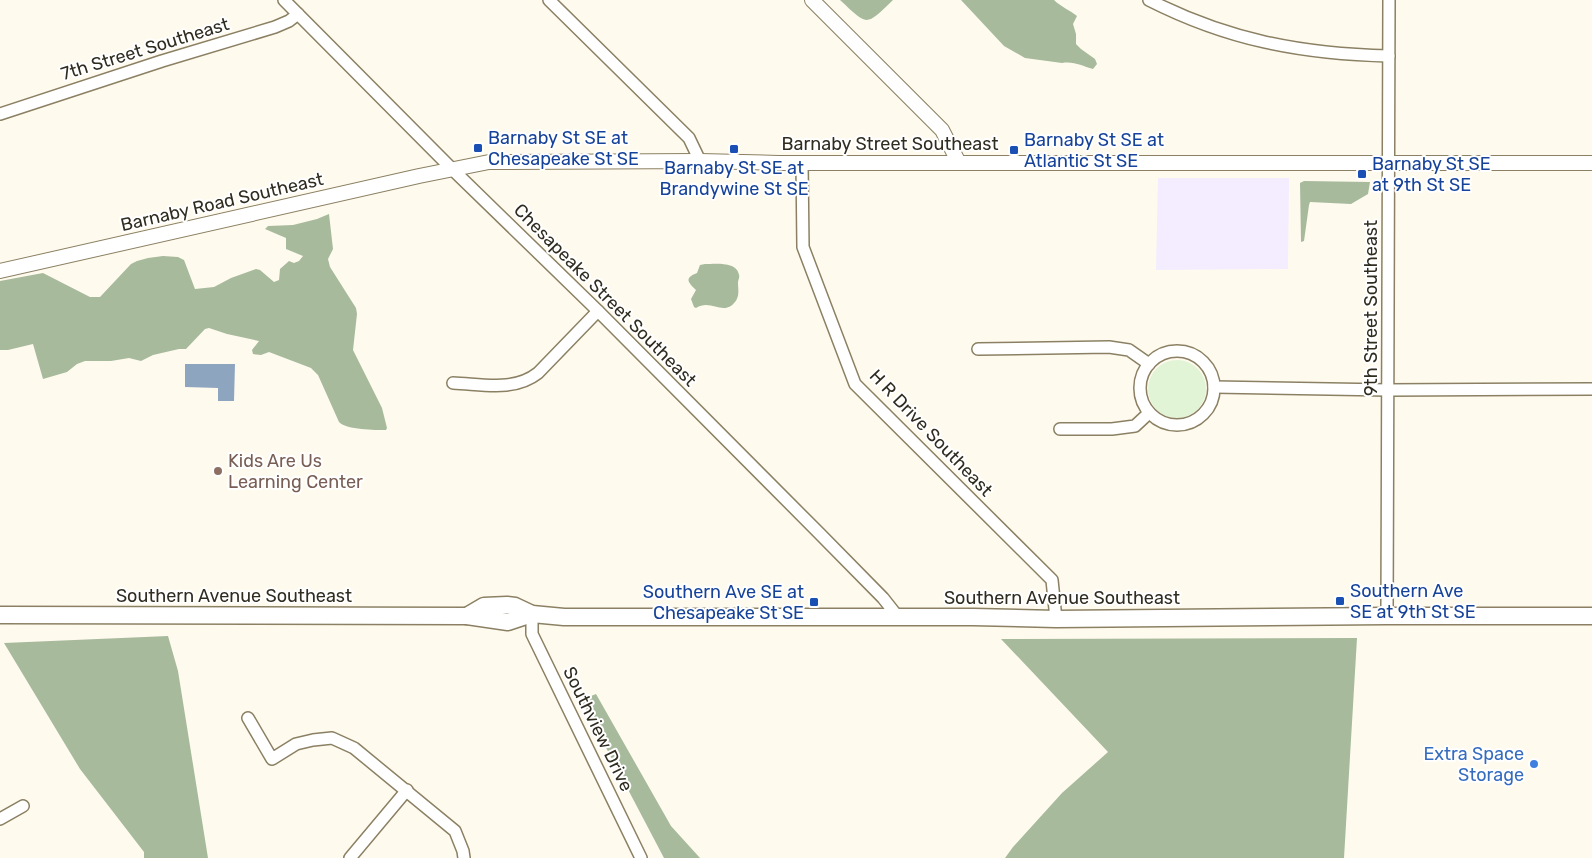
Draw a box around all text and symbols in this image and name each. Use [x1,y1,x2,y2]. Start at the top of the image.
street label: 7th Street Southeast [58,13,232,85]
place label: Barnaby St SE at Chesapeake St SE [488,127,639,170]
place label: Barnaby St SE at Atlantic St SE [1024,129,1164,172]
street label: Barnaby Street Southeast [782,133,998,155]
marker: Barnaby St SE at Chesapeake St SE [472,142,484,154]
marker: Barnaby St SE at Brandywine St SE [728,143,740,155]
marker: Barnaby St SE at Atlantic St SE [1008,144,1020,156]
place label: Barnaby St SE at 9th St SE [1372,153,1491,196]
place label: Barnaby St SE at Brandywine St SE [659,157,809,200]
street label: Barnaby Road Southeast [118,168,326,236]
marker: Barnaby St SE at 9th St SE [1356,168,1368,180]
street label: Chesapeake Street Southeast [509,199,701,391]
street label: 9th Street Southeast [1360,220,1382,396]
street label: H R Drive Southeast [865,365,997,501]
place label: Kids Are Us Learning Center [228,450,363,493]
marker: Kids Are Us Learning Center [212,465,224,477]
place label: Southern Ave SE at 9th St SE [1350,580,1476,623]
place label: Southern Ave SE at Chesapeake St SE [643,581,804,624]
street label: Southern Avenue Southeast [116,585,352,607]
street label: Southern Avenue Southeast [944,587,1180,609]
marker: Southern Ave SE at 9th St SE [1334,595,1346,607]
marker: Southern Ave SE at Chesapeake St SE [808,596,820,608]
street label: Southview Drive [558,663,638,795]
place label: Extra Space Storage [1423,743,1524,786]
marker: Extra Space Storage [1528,758,1540,770]

